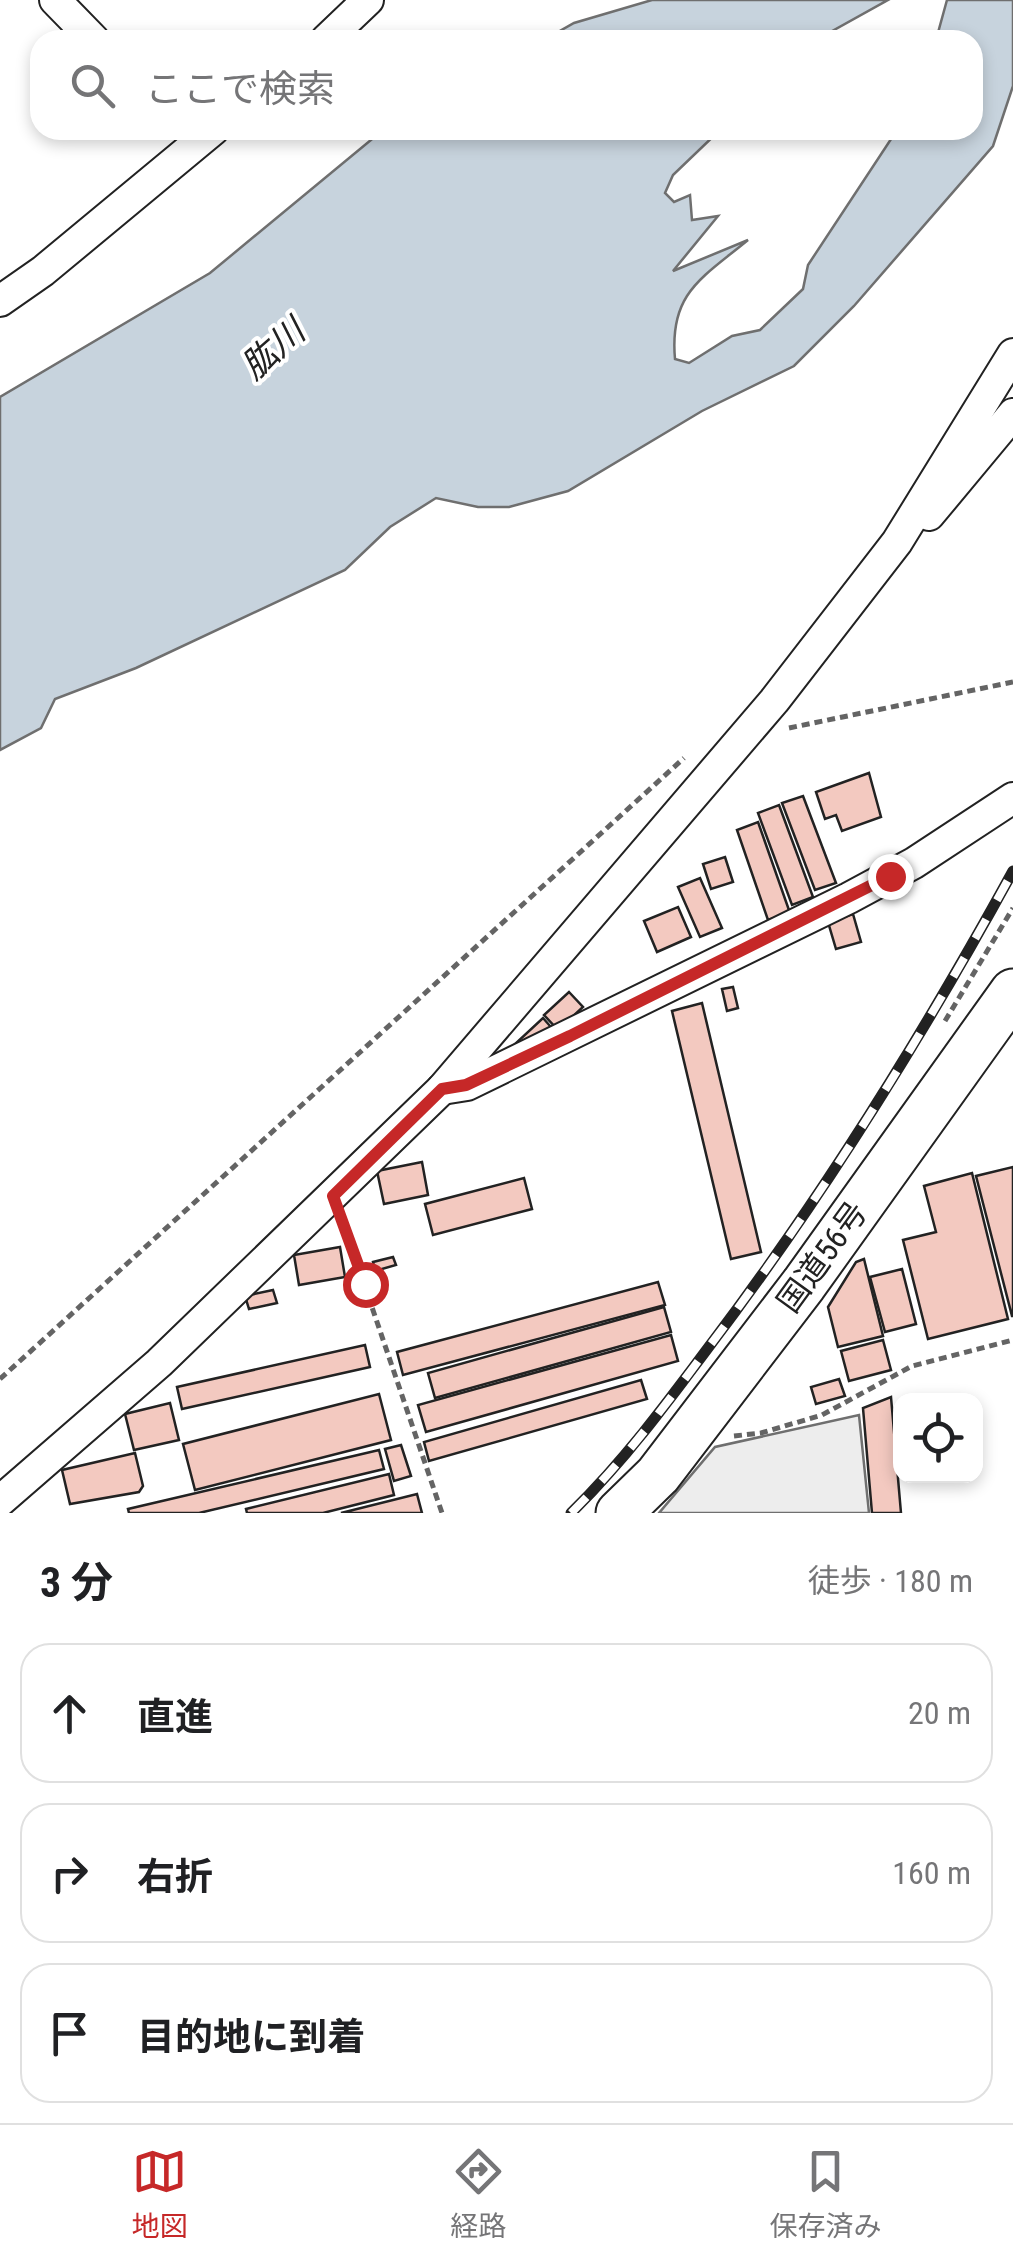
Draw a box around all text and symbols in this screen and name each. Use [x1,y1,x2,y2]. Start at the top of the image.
search box [30,30,983,140]
icon: search [65,58,120,113]
text: ここで検索 [145,67,335,111]
water label: 肱川 [233,308,316,388]
route end [868,854,914,900]
street label: 国道56号 [769,1194,875,1320]
route start [343,1262,389,1308]
map controls [893,1393,983,1483]
button: locate [893,1393,983,1483]
text: 3 分 [40,1558,113,1607]
text: 徒歩 · 180 m [808,1562,973,1600]
icon: ahead [42,1686,97,1741]
text: 20 m [908,1694,971,1732]
text: 直進 [137,1695,213,1739]
icon: right [42,1846,97,1901]
text: 160 m [892,1854,971,1892]
text: 右折 [137,1855,213,1899]
icon: arrive [42,2006,97,2061]
text: 目的地に到着 [137,2015,365,2059]
tab: 地図 [131,2144,188,2244]
tab: 経路 [450,2144,507,2244]
tab: 保存済み [769,2144,882,2244]

